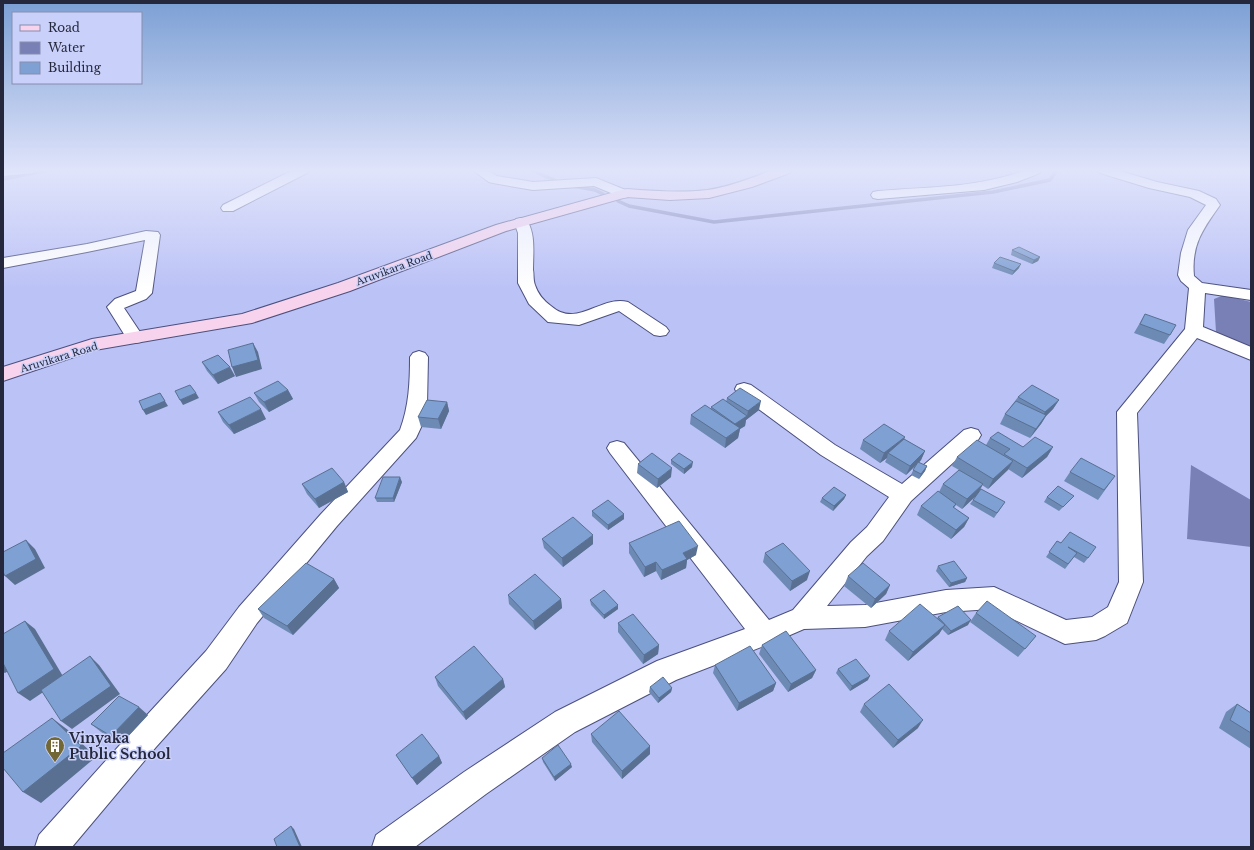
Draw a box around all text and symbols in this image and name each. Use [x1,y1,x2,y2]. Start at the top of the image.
legend [12,12,142,84]
text: Road [48,20,80,35]
text: Water [47,40,85,55]
text: Building [48,60,102,75]
street label: Aruvikara Road [353,249,434,289]
street label: Aruvikara Road [18,339,100,376]
place label: Vinyaka Public School [68,729,171,763]
building icon: Vinyaka Public School [44,735,66,763]

